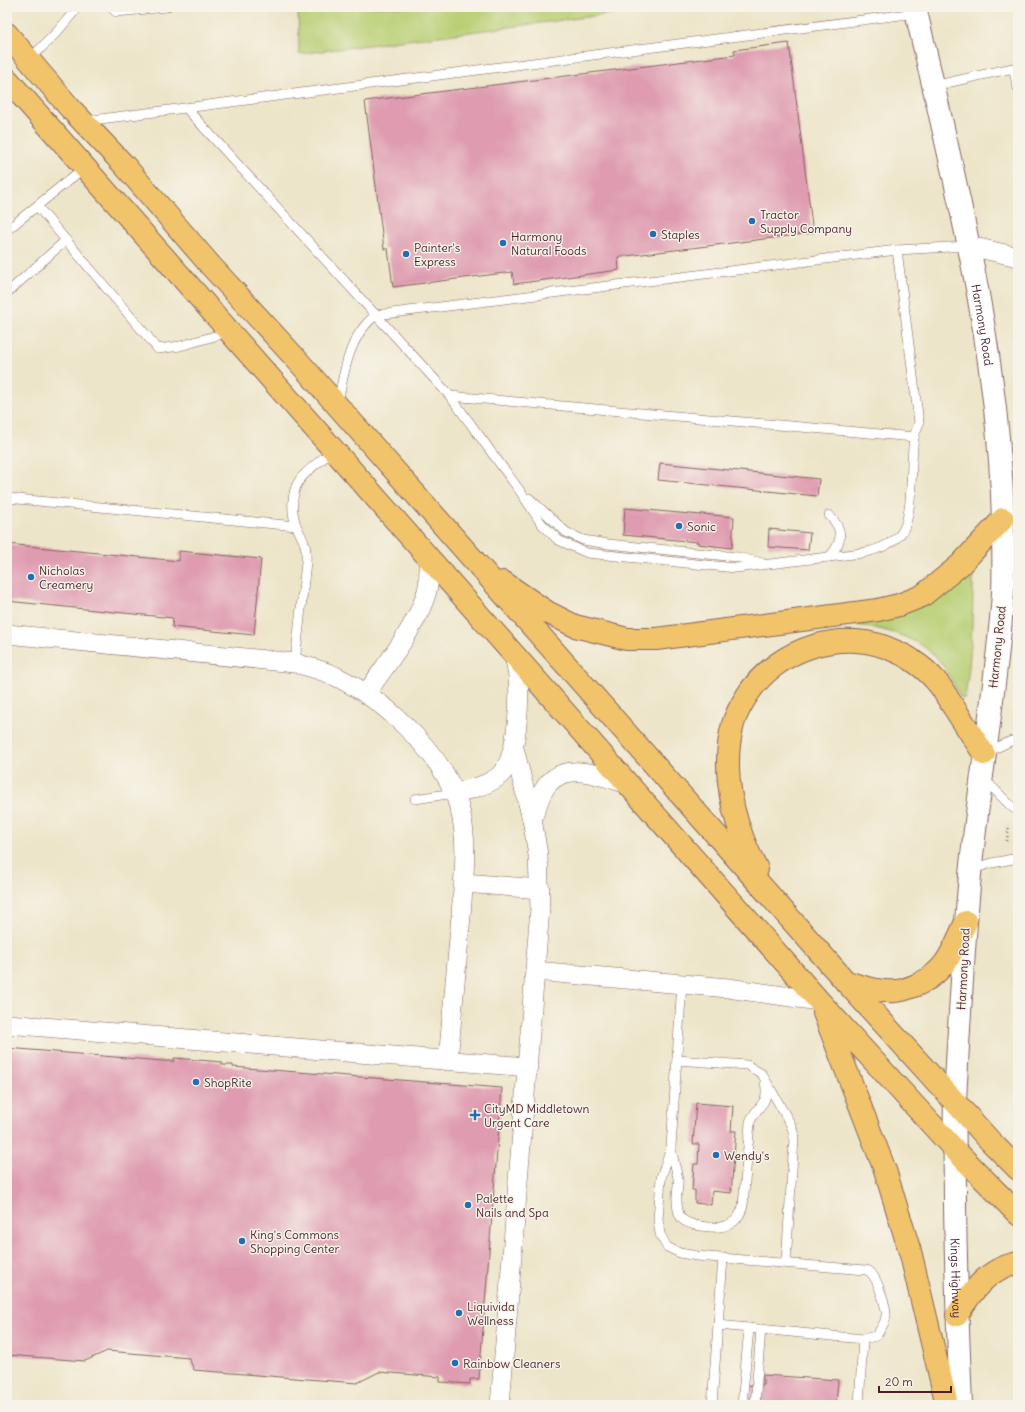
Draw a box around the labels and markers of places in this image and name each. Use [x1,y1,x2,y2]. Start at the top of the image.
place label: Tractor Supply Company [760,207,852,236]
marker: Tractor Supply Company [747,216,757,226]
place label: Staples [661,227,700,242]
place label: Harmony Natural Foods [511,229,587,258]
marker: Staples [648,229,658,239]
marker: Harmony Natural Foods [498,238,508,248]
place label: Painter's Express [414,240,460,269]
marker: Painter's Express [401,249,411,259]
place label: Sonic [687,519,716,534]
marker: Sonic [674,521,684,531]
place label: Nicholas Creamery [39,563,93,592]
marker: Nicholas Creamery [26,572,36,582]
place label: ShopRite [204,1075,252,1090]
marker: ShopRite [191,1077,201,1087]
place label: CityMD Middletown Urgent Care [484,1101,589,1130]
marker: CityMD Middletown Urgent Care [469,1109,481,1121]
place label: Wendy's [724,1148,770,1163]
marker: Wendy's [711,1150,721,1160]
place label: Palette Nails and Spa [476,1191,549,1220]
marker: Palette Nails and Spa [463,1200,473,1210]
place label: King's Commons Shopping Center [250,1227,339,1256]
marker: King's Commons Shopping Center [237,1236,247,1246]
place label: Liquivida Wellness [467,1299,515,1328]
marker: Liquivida Wellness [454,1308,464,1318]
place label: Rainbow Cleaners [463,1356,560,1371]
marker: Rainbow Cleaners [450,1358,460,1368]

